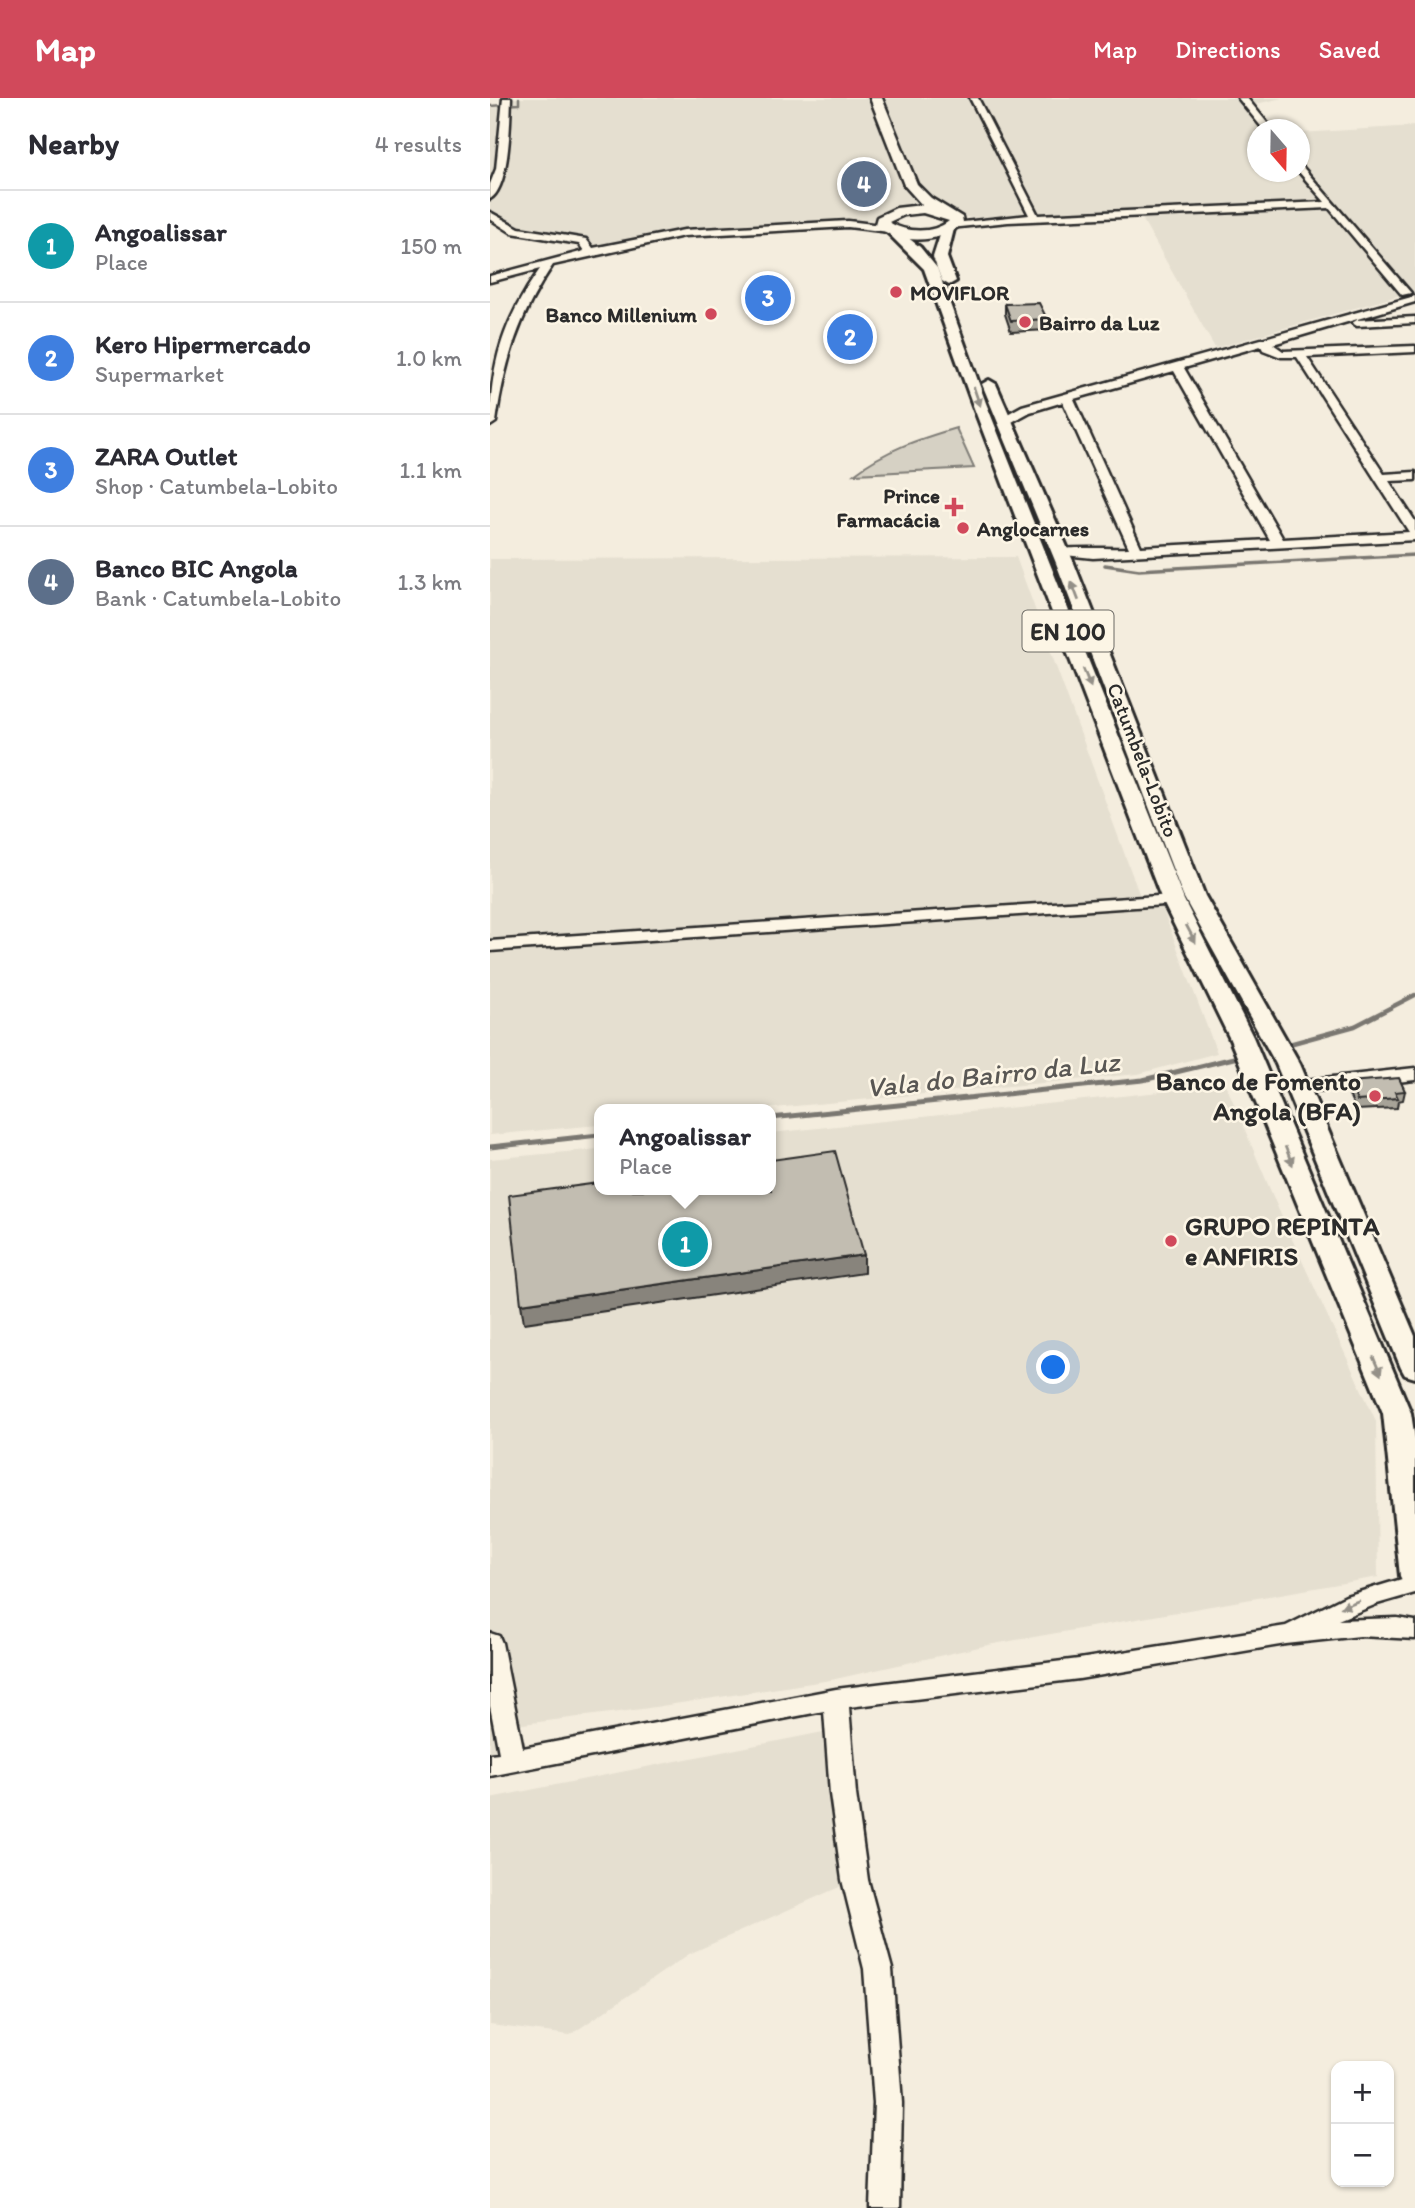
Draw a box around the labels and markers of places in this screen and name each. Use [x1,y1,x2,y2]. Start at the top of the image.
pin: 4 [841,158,887,210]
pin: 3 [745,272,791,324]
place label: MOVIFLOR [910,280,1010,305]
marker: MOVIFLOR [888,284,904,300]
place label: Banco Millenium [546,302,697,327]
marker: Banco Millenium [703,306,719,322]
place label: Bairro da Luz [1039,310,1160,335]
pin: 2 [827,311,873,363]
marker: Bairro da Luz [1017,314,1033,330]
place label: Prince Farmacácia [837,483,941,532]
marker: Prince Farmacácia [946,499,962,515]
place label: Anglocarnes [976,516,1089,542]
marker: Anglocarnes [955,520,971,536]
place label: Banco de Fomento Angola (BFA) [1156,1065,1361,1127]
marker: Banco de Fomento Angola (BFA) [1367,1088,1383,1104]
place label: GRUPO REPINTA e ANFIRIS [1185,1210,1380,1272]
pin: 1 [662,1218,708,1270]
marker: GRUPO REPINTA e ANFIRIS [1163,1233,1179,1249]

